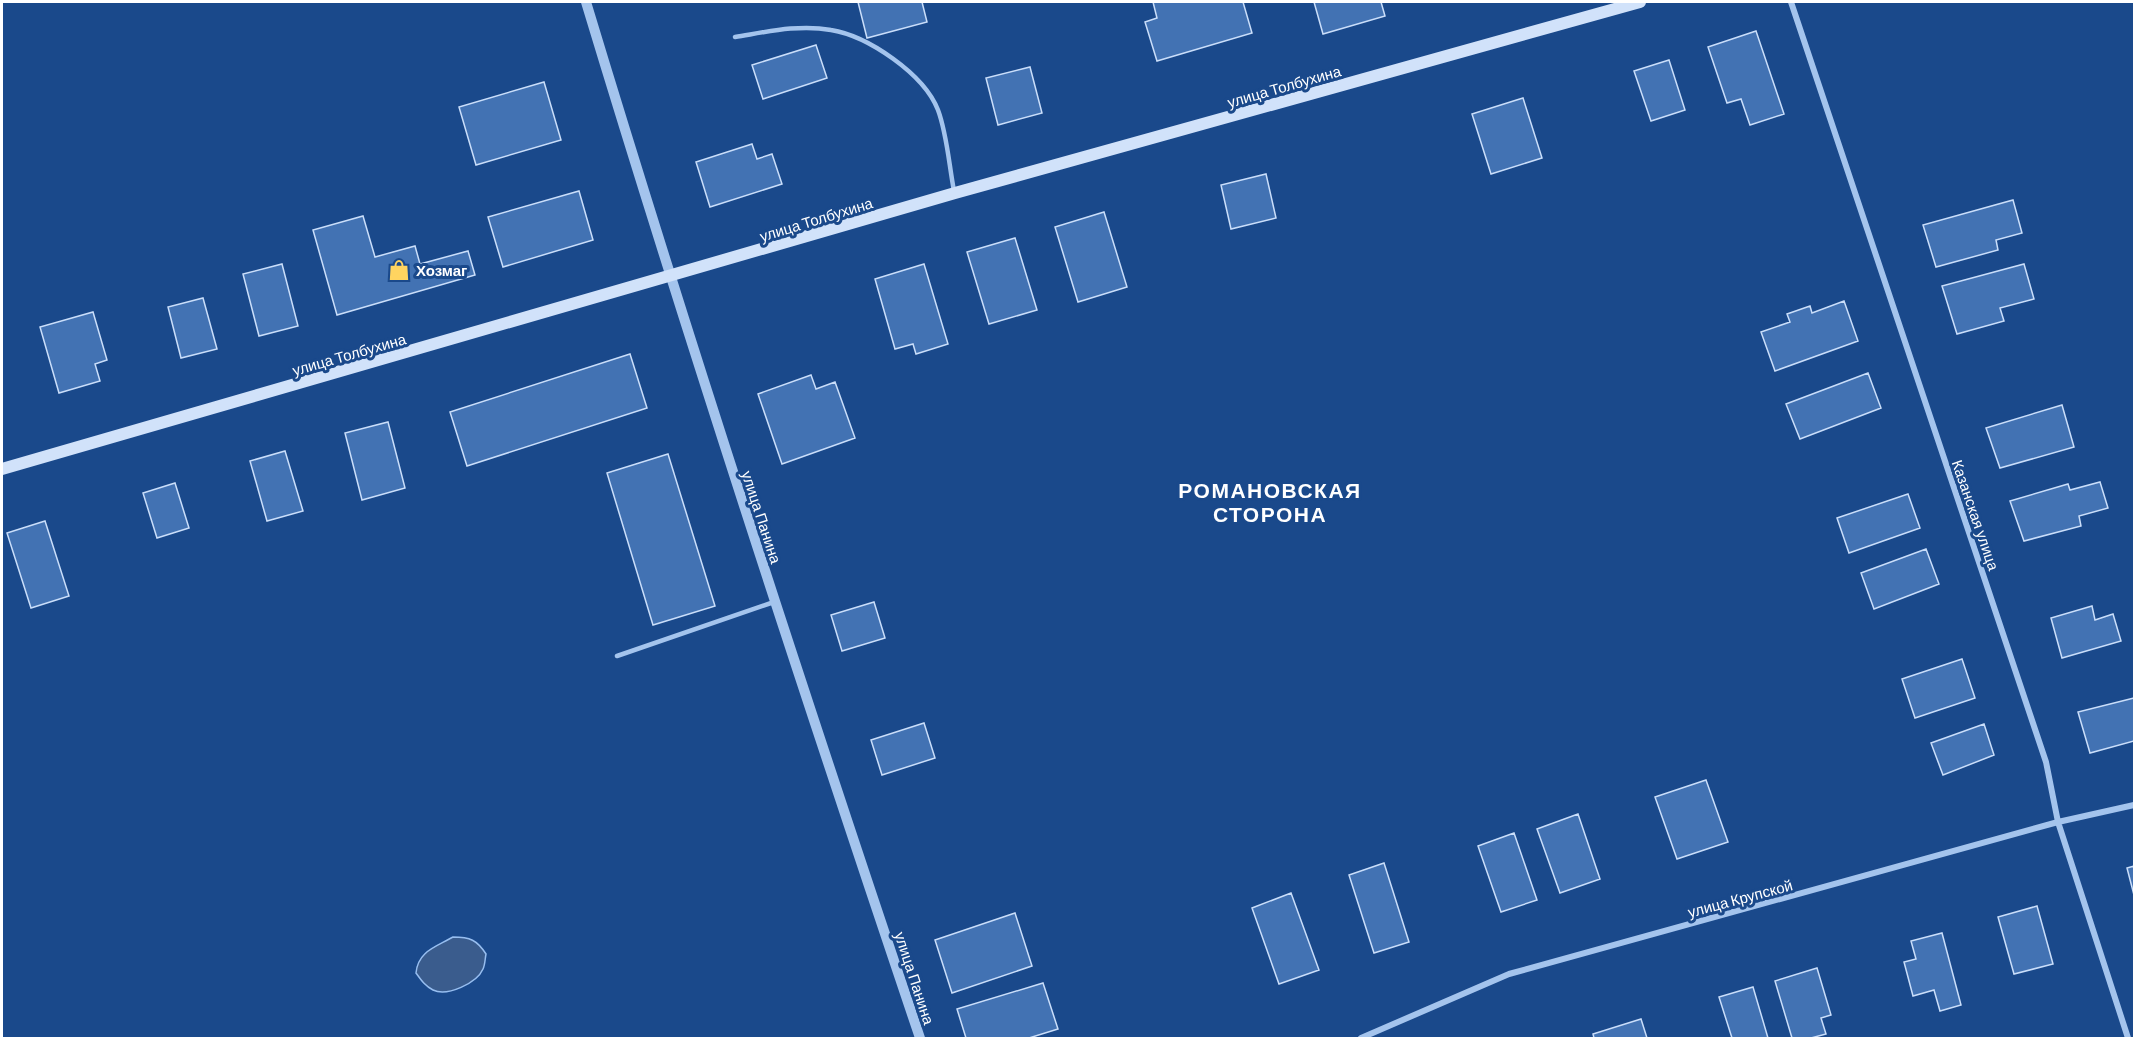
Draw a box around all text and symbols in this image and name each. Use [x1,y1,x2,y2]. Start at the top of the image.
street label: улица Толбухина [1225,61,1343,111]
street label: улица Толбухина [757,193,875,245]
shop icon: Хозмаг [387,258,411,282]
place label: Хозмаг [416,261,467,279]
street label: улица Толбухина [290,329,408,379]
street label: Казанская улица [1949,457,2004,573]
street label: улица Панина [739,468,786,566]
district label: РОМАНОВСКАЯ СТОРОНА [1178,477,1362,526]
street label: улица Крупской [1686,875,1794,921]
street label: улица Панина [892,929,939,1027]

